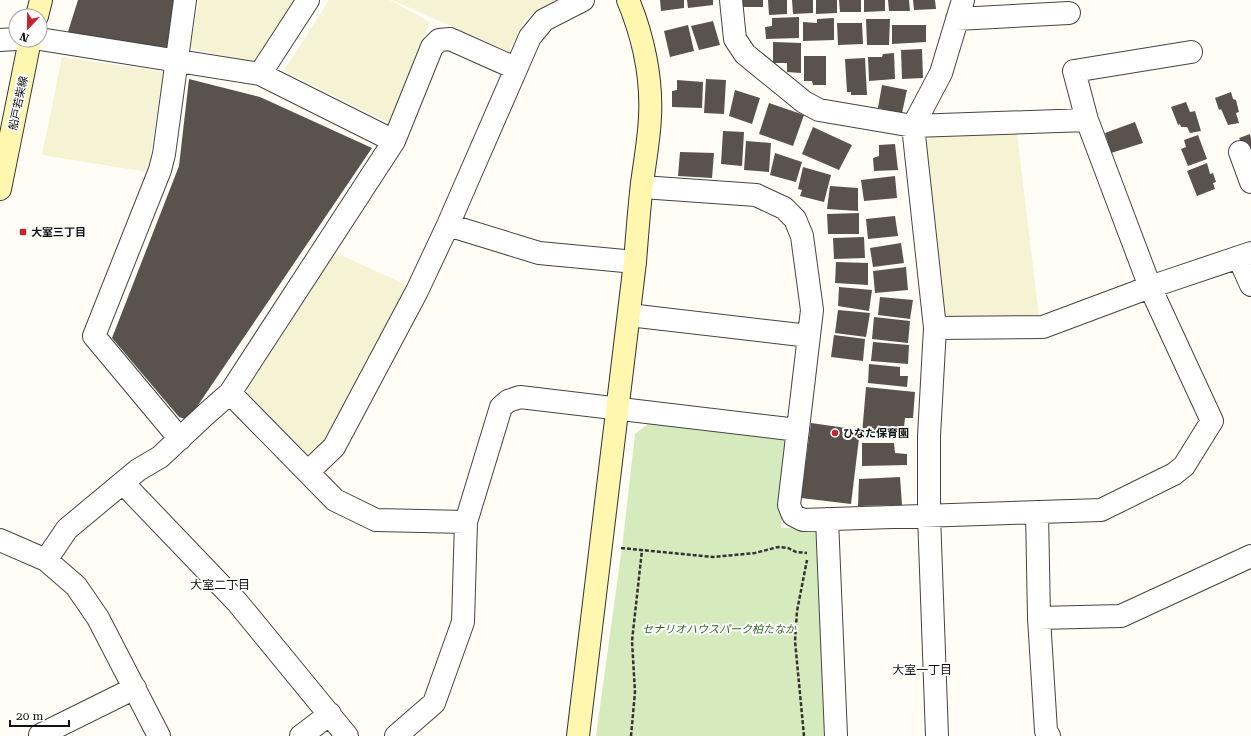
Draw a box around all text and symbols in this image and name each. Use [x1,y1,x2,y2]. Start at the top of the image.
north arrow [8,8,48,48]
text: N [18,29,31,44]
street label: 船戸若柴線 [6,75,31,131]
place label: 大室三丁目 [31,226,86,239]
marker: 大室三丁目 [18,227,28,237]
place label: ひなた保育園 [843,427,909,440]
marker: ひなた保育園 [830,428,840,438]
district label: 大室二丁目 [190,578,250,592]
park label: セナリオハウスパーク柏たなか [642,623,797,636]
district label: 大室一丁目 [892,663,952,677]
scale bar [10,702,69,728]
text: 20 m [16,709,43,723]

